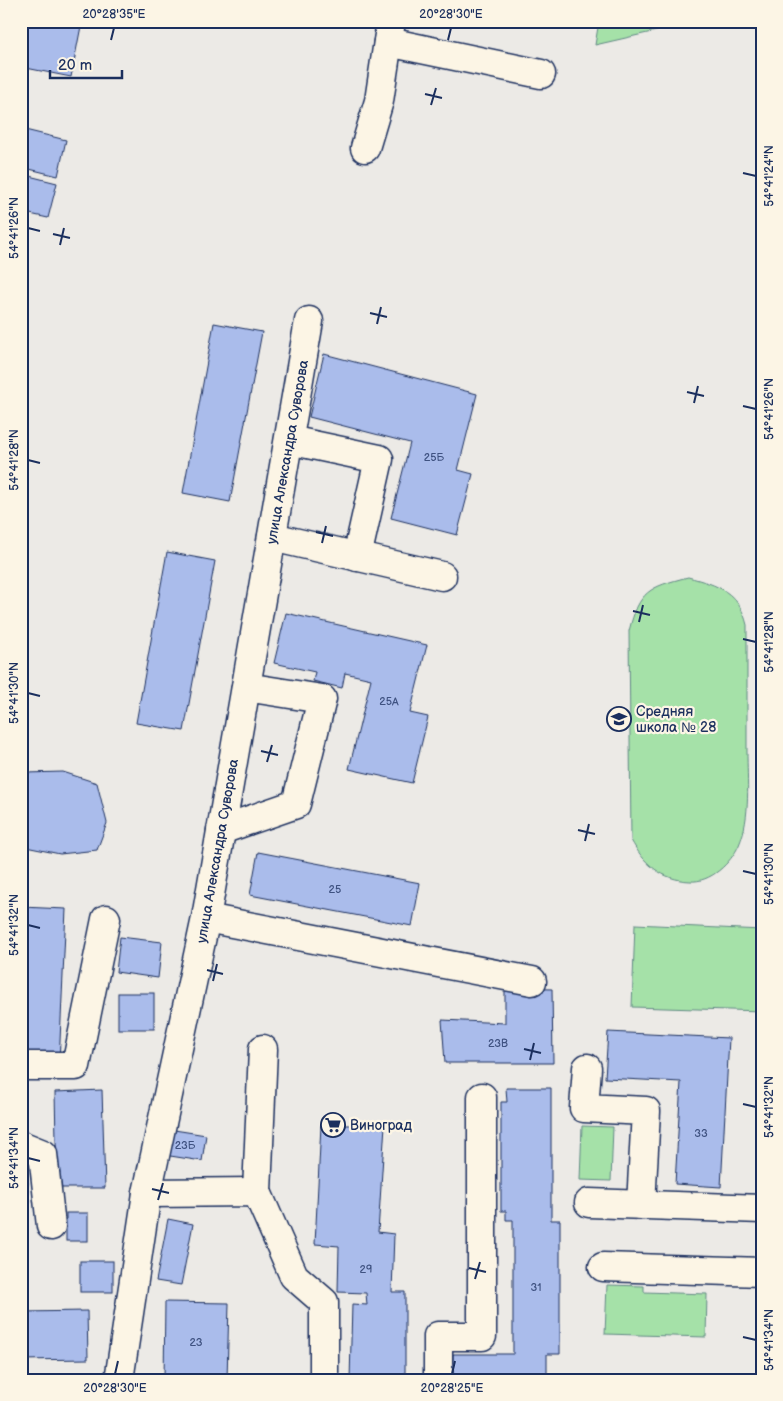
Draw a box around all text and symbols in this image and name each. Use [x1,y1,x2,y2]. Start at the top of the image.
text: 20°28'35"E [82,7,146,22]
text: 20°28'30"E [419,7,483,22]
scale bar [50,48,122,80]
text: 20 m [58,56,92,75]
text: 54°41'24"N [762,145,777,207]
text: 54°41'26"N [7,197,22,259]
street label: улица Александра Суворова [263,358,312,546]
text: 54°41'26"N [762,378,777,440]
text: 54°41'28"N [7,429,22,491]
house number: 25Б [424,451,445,464]
text: 54°41'28"N [762,611,777,673]
text: 54°41'30"N [7,662,22,724]
house number: 25А [379,695,399,708]
place label: Средняя школа № 28 [636,703,716,736]
school or university icon: Средняя школа № 28 [606,706,632,732]
street label: улица Александра Суворова [193,757,242,945]
text: 54°41'30"N [762,843,777,905]
house number: 25 [329,883,341,896]
text: 54°41'32"N [7,894,22,956]
house number: 23В [488,1037,508,1050]
text: 54°41'32"N [762,1076,777,1138]
supermarket icon: Виноград [320,1112,346,1138]
place label: Виноград [350,1117,413,1134]
text: 54°41'34"N [7,1127,22,1189]
house number: 33 [694,1127,708,1140]
house number: 23Б [175,1139,196,1152]
house number: 29 [360,1263,372,1276]
house number: 31 [530,1281,542,1294]
text: 54°41'34"N [762,1309,777,1371]
house number: 23 [189,1336,203,1349]
text: 20°28'30"E [83,1381,147,1396]
text: 20°28'25"E [421,1381,483,1396]

